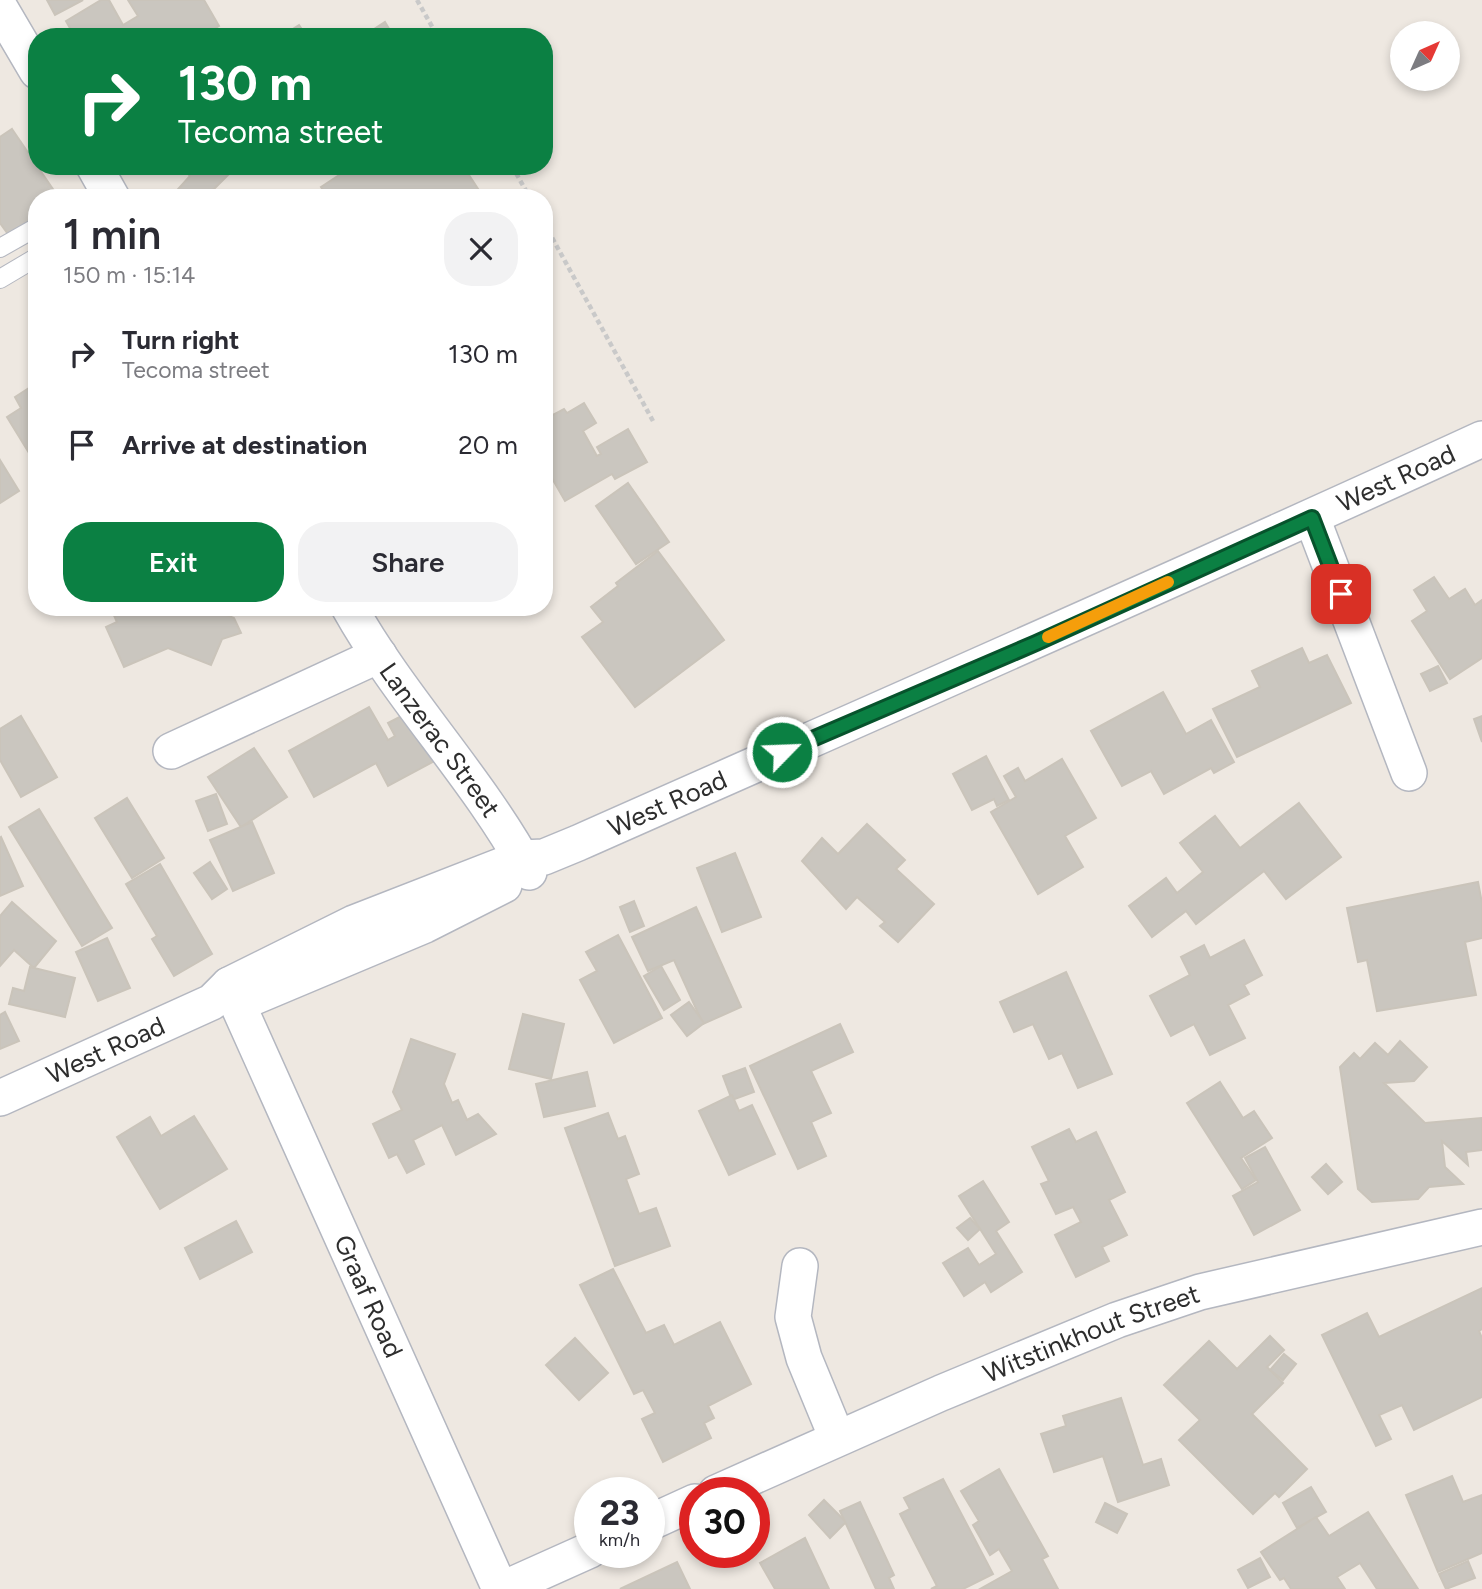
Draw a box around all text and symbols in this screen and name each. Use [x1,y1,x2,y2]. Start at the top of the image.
north arrow [1390,21,1460,91]
map controls [1390,21,1460,91]
text: 130 m [178,53,312,112]
icon: right [63,56,154,147]
text: Tecoma street [178,113,383,151]
text: 1 min [63,209,161,260]
button: close [444,212,518,286]
text: 150 m · 15:14 [63,261,195,289]
text: Turn right [122,324,239,356]
icon: right [63,335,101,373]
text: 130 m [448,338,518,370]
text: Tecoma street [122,356,270,384]
icon: arrive [63,426,101,464]
text: Arrive at destination [122,429,367,461]
text: 20 m [458,429,518,461]
street label: West Road [1332,438,1460,519]
button: Exit [63,522,284,602]
button: Share [298,522,518,602]
pin [1311,564,1371,624]
icon: arrive [1322,575,1360,613]
street label: Lanzerac Street [373,656,507,823]
position arrow [745,715,819,789]
street label: West Road [603,763,732,844]
street label: West Road [42,1010,170,1091]
street label: Graaf Road [327,1230,410,1362]
street label: Witstinkhout Street [978,1277,1204,1390]
speed limit sign: 30 [679,1477,770,1568]
text: 23 [600,1492,639,1534]
text: km/h [599,1529,640,1551]

